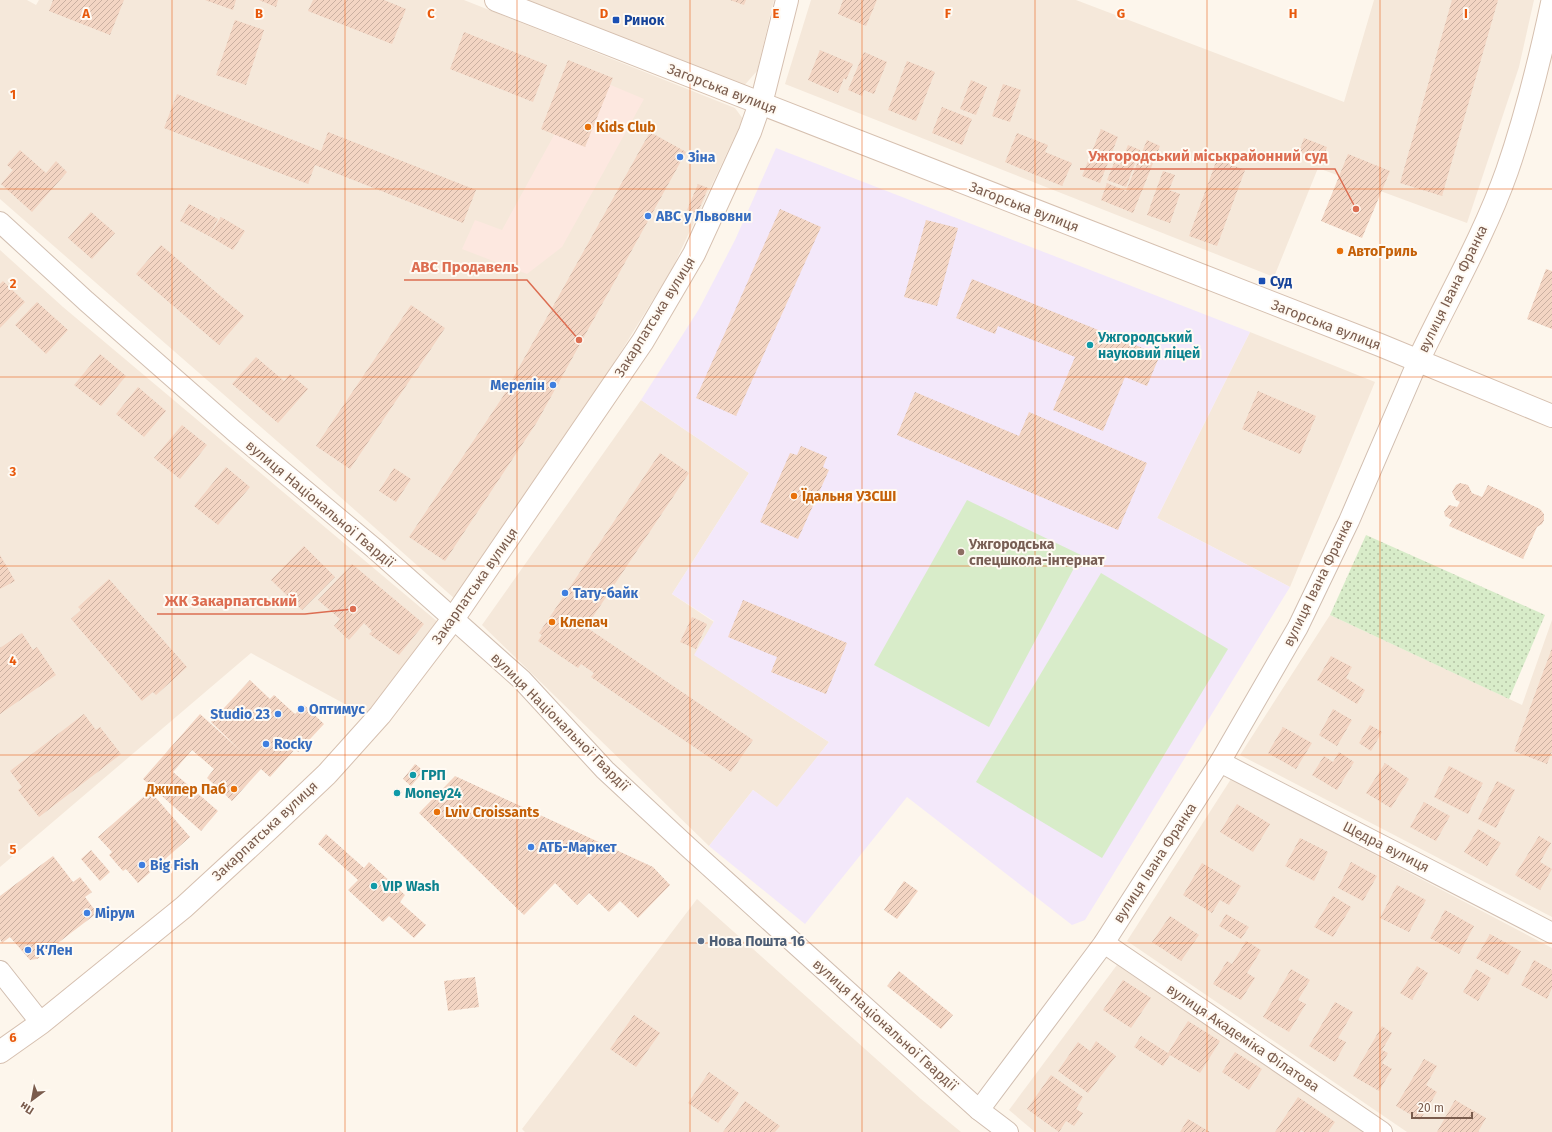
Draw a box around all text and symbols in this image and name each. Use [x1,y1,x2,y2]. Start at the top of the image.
text: A [81,6,90,21]
text: B [255,6,263,21]
text: C [427,6,435,21]
text: D [600,6,609,21]
text: E [773,6,780,21]
text: F [945,6,952,21]
text: G [1117,6,1125,21]
text: H [1289,6,1297,21]
text: I [1464,6,1468,21]
place label: Ринок [624,12,665,29]
marker: Ринок [611,15,621,25]
street label: Загорська вулиця [665,60,779,118]
text: 1 [10,87,16,102]
place label: Kids Club [596,119,656,136]
marker: Kids Club [583,122,593,132]
callout: Ужгородський міськрайонний суд [1080,142,1335,169]
text: Ужгородський міськрайонний суд [1088,147,1328,165]
place label: Зіна [687,149,716,166]
marker: Зіна [675,152,685,162]
street label: Загорська вулиця [967,178,1081,236]
place label: ABC у Львовни [655,208,751,225]
marker: ABC у Львовни [643,211,653,221]
street label: вулиця Івана Франка [1415,222,1491,356]
place label: АвтоГриль [1347,243,1418,260]
marker: АвтоГриль [1335,246,1345,256]
callout: ABC Продавель [404,253,527,280]
street label: Закарпатська вулиця [611,254,699,380]
text: ABC Продавель [410,258,519,276]
place label: Суд [1270,273,1292,290]
text: 2 [10,276,17,291]
marker: Суд [1257,276,1267,286]
street label: Загорська вулиця [1269,296,1383,354]
place label: Ужгородський науковий ліцей [1097,329,1200,362]
marker: Ужгородський науковий ліцей [1085,340,1095,350]
place label: Мерелін [490,377,545,394]
marker: Мерелін [548,380,558,390]
street label: вулиця Національної Гвардії [242,437,399,572]
text: 3 [9,464,17,479]
place label: Їдальня УЗСШІ [801,487,896,505]
marker: Їдальня УЗСШІ [789,491,799,501]
street label: вулиця Івана Франка [1280,516,1356,650]
street label: Закарпатська вулиця [428,524,522,648]
place label: Ужгородська спецшкола-інтернат [968,536,1105,569]
marker: Ужгородська спецшкола-інтернат [956,547,966,557]
place label: Тату-байк [573,585,638,602]
callout: ЖК Закарпатський [157,587,305,614]
marker: Тату-байк [560,588,570,598]
text: ЖК Закарпатський [164,592,297,610]
place label: Клепач [560,614,608,631]
marker: Клепач [547,617,557,627]
street label: вулиця Національної Гвардії [487,649,633,795]
text: 4 [9,653,17,668]
place label: Оптимус [309,701,365,718]
marker: Оптимус [296,704,306,714]
place label: Studio 23 [210,706,270,723]
marker: Studio 23 [273,709,283,719]
place label: Rocky [274,736,313,753]
marker: Rocky [261,739,271,749]
place label: ГРП [421,767,446,784]
marker: ГРП [408,770,418,780]
street label: Закарпатська вулиця [209,778,321,884]
place label: Джипер Паб [145,781,226,798]
marker: Джипер Паб [229,784,239,794]
place label: Money24 [405,785,462,802]
marker: Money24 [392,788,402,798]
street label: вулиця Івана Франка [1110,800,1200,926]
place label: Lviv Croissants [445,804,539,821]
marker: Lviv Croissants [432,807,442,817]
street label: Щедра вулиця [1340,818,1432,876]
place label: АТБ-Маркет [538,839,617,856]
text: 5 [10,842,17,857]
marker: АТБ-Маркет [526,842,536,852]
place label: Big Fish [150,857,199,874]
marker: Big Fish [137,860,147,870]
place label: VIP Wash [381,878,440,895]
marker: VIP Wash [369,881,379,891]
place label: Мірум [95,905,135,922]
marker: Мірум [82,908,92,918]
place label: Нова Пошта 16 [709,933,805,950]
marker: Нова Пошта 16 [696,936,706,946]
place label: К'Лен [36,942,73,959]
marker: К'Лен [23,945,33,955]
street label: вулиця Національної Гвардії [809,956,962,1095]
street label: вулиця Академіка Філатова [1163,980,1323,1096]
text: 6 [9,1030,17,1045]
north arrow [12,1080,52,1120]
scale bar [1412,1094,1472,1120]
text: Пн [18,1099,36,1117]
text: 20 m [1418,1101,1444,1115]

